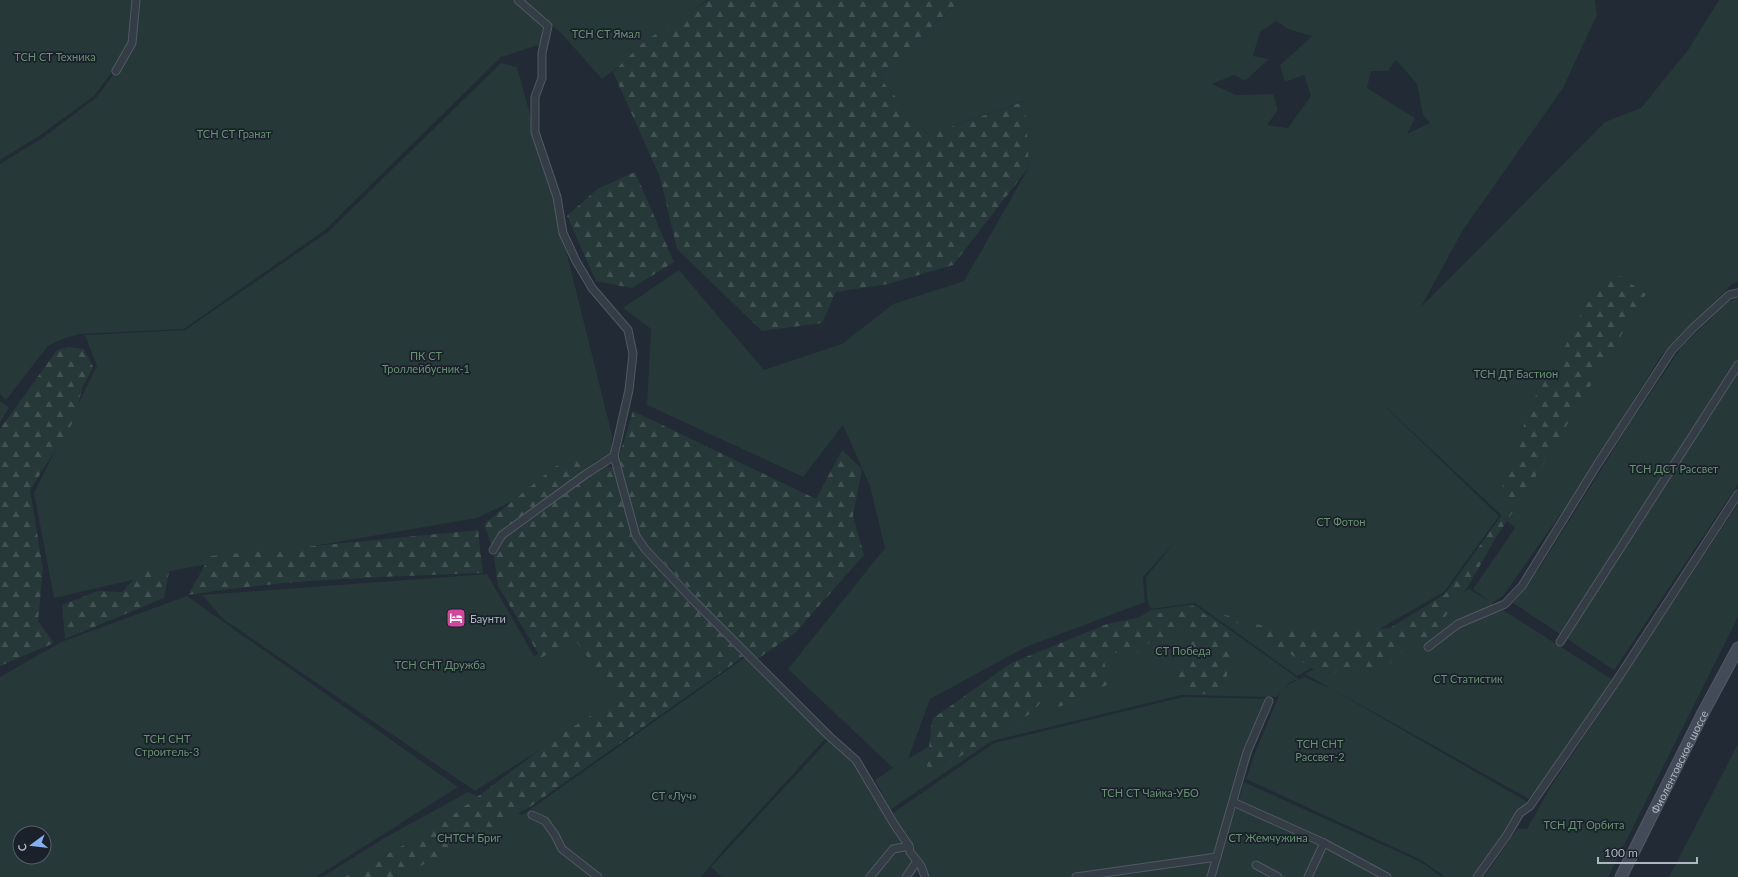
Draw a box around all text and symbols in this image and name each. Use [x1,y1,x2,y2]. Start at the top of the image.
park label: ТСН СТ Ямал [572,27,640,40]
park label: ТСН СТ Техника [14,50,96,63]
park label: ТСН СТ Гранат [197,127,272,140]
park label: ПК СТ Троллейбусник-1 [382,349,470,375]
park label: ТСН ДТ Бастион [1474,367,1558,380]
park label: ТСН ДСТ Рассвет [1630,462,1719,475]
park label: СТ Фотон [1317,515,1365,528]
hotel icon: Баунти [445,607,467,629]
place label: Баунти [470,612,506,625]
park label: СТ Победа [1155,644,1211,657]
park label: ТСН СНТ Дружба [395,658,485,671]
park label: СТ Статистик [1433,672,1503,685]
street label: Фиолентовское шоссе [1647,708,1710,815]
park label: ТСН СНТ Строитель-3 [135,732,199,758]
park label: ТСН СНТ Рассвет-2 [1295,737,1345,763]
park label: ТСН СТ Чайка-УБО [1101,786,1199,799]
park label: СТ «Луч» [651,789,697,802]
park label: ТСН ДТ Орбита [1543,818,1625,831]
north arrow [12,825,52,865]
park label: СНТСН Бриг [437,831,502,844]
park label: СТ Жемчужина [1228,831,1308,844]
scale bar [1598,839,1697,865]
text: С [14,842,29,853]
text: 100 m [1604,845,1638,860]

